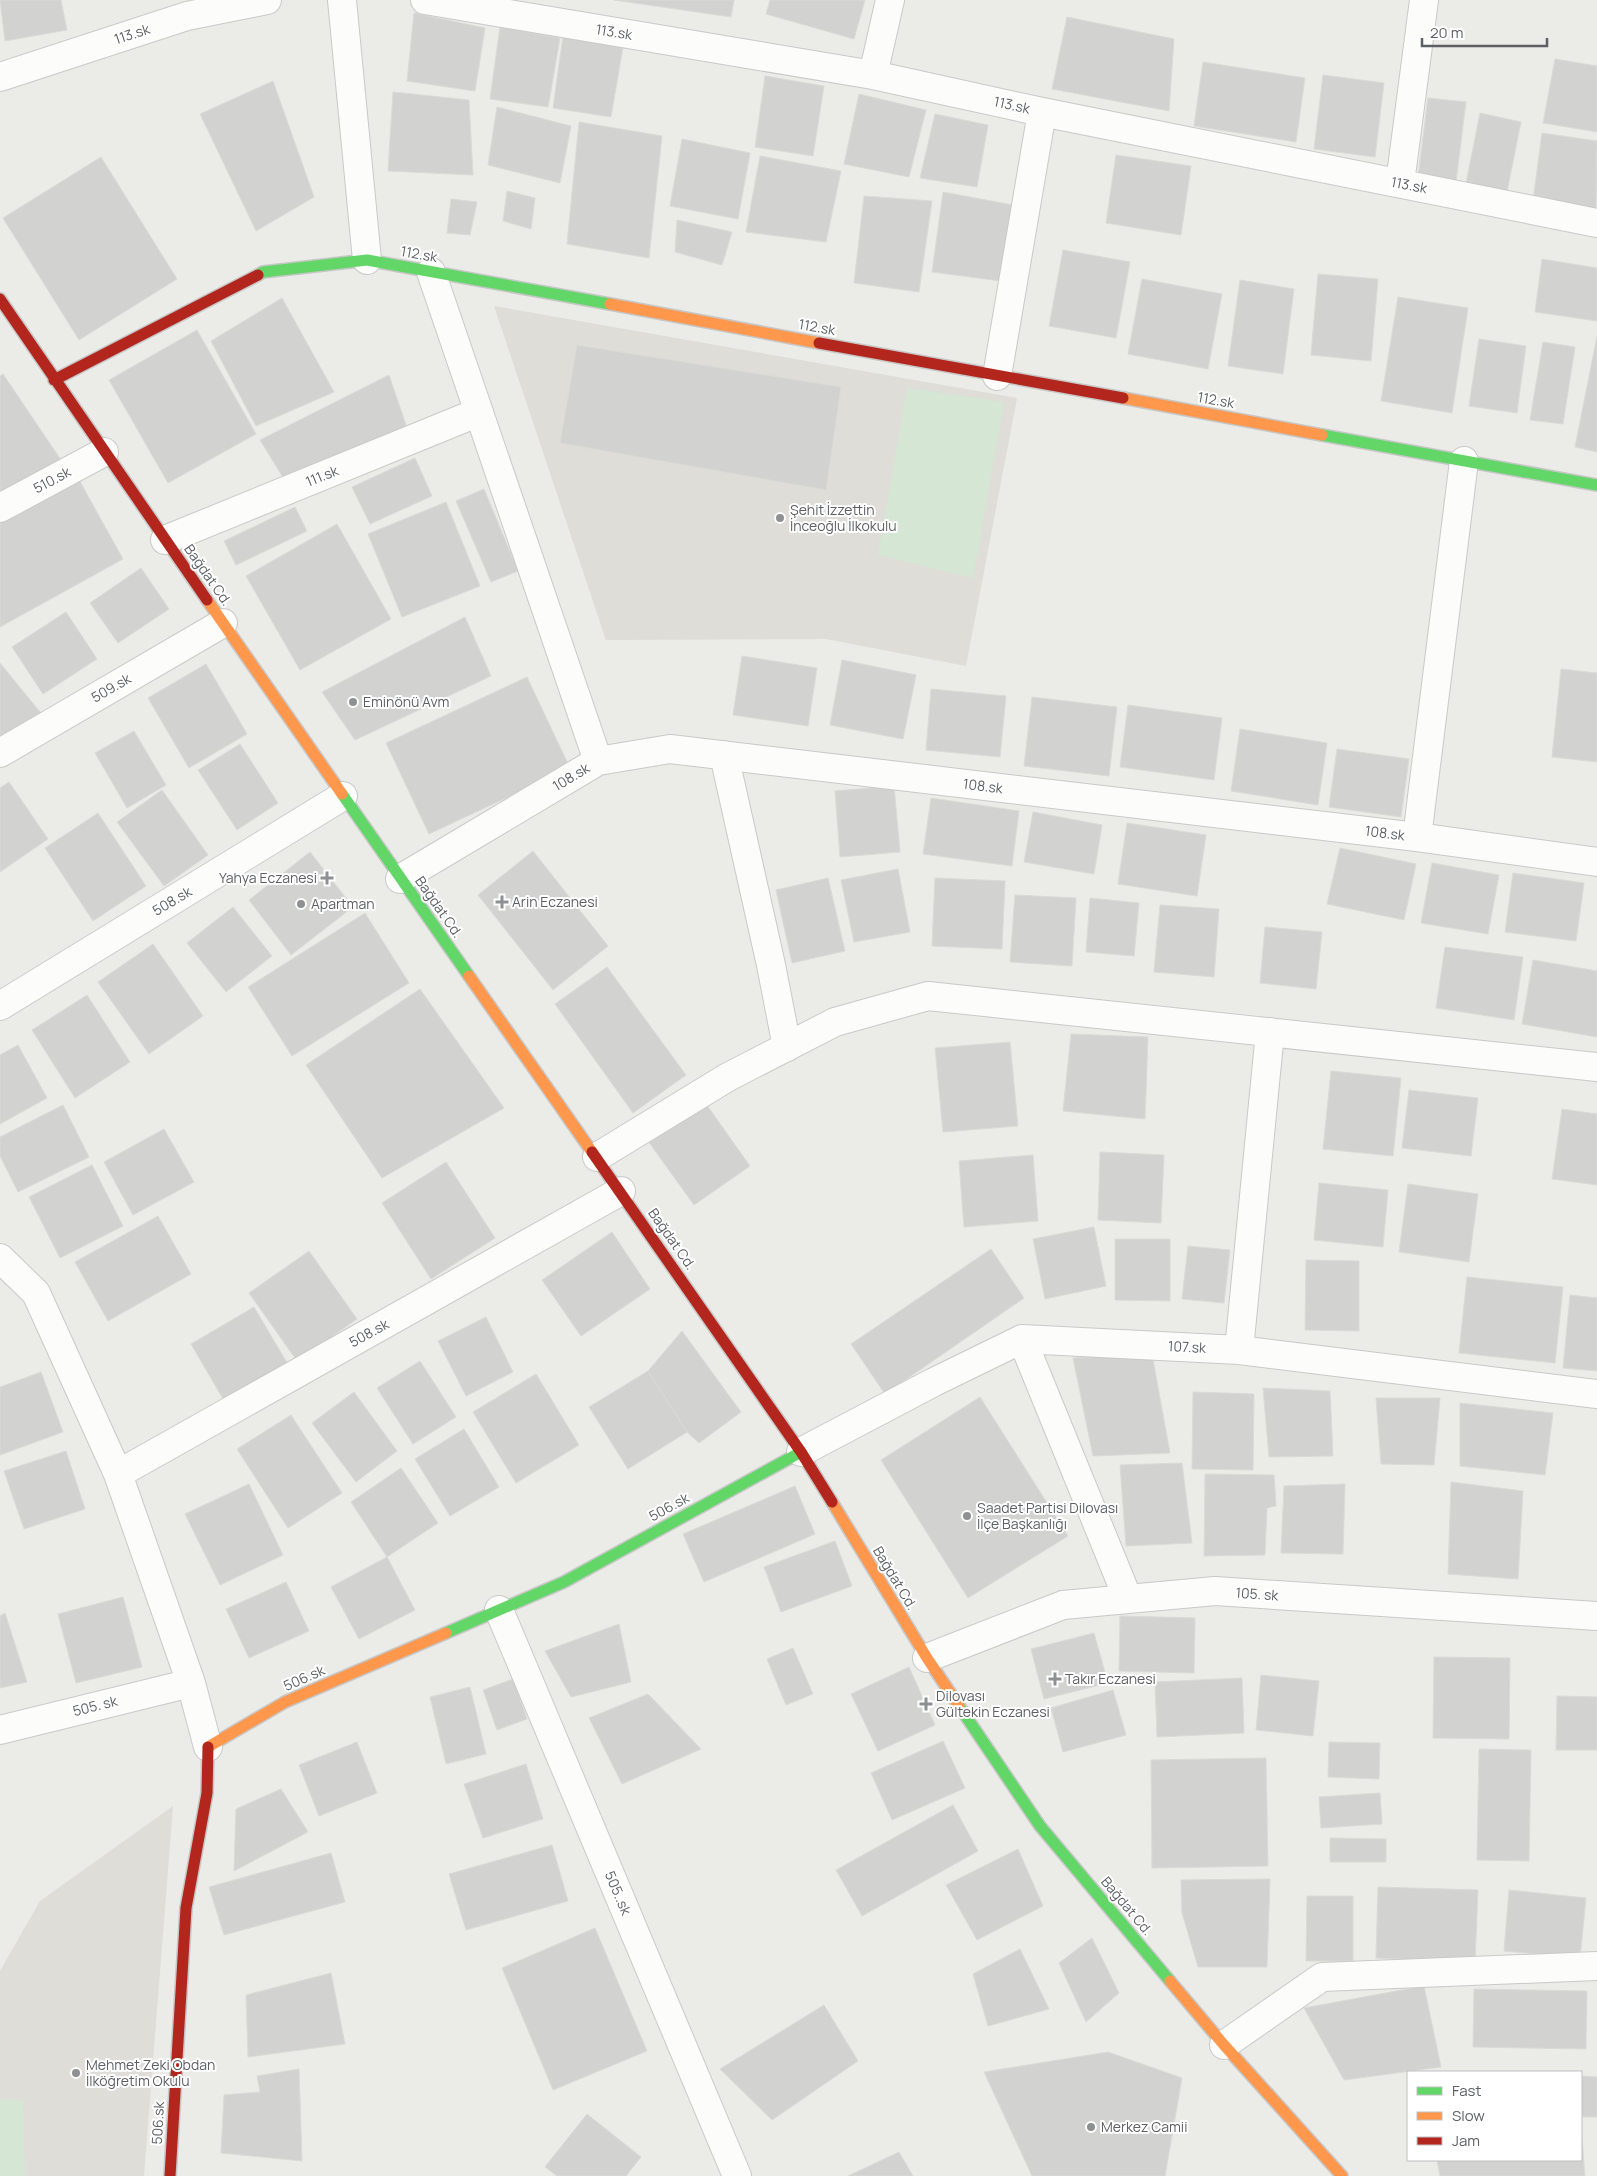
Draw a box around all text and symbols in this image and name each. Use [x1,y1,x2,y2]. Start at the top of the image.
scale bar [1422,15,1547,47]
street label: 113.sk [112,19,153,48]
street label: 113.sk [595,19,635,44]
text: 20 m [1430,22,1463,43]
street label: 113.sk [992,91,1033,118]
street label: 113.sk [1389,172,1430,198]
street label: 112.sk [399,241,440,266]
street label: 112.sk [797,314,838,339]
street label: 112.sk [1196,387,1237,412]
street label: 111.sk [303,460,342,491]
street label: 510.sk [30,461,75,497]
place label: Şehit İzzettin İnceoğlu İlkokulu [790,500,897,535]
marker: Şehit İzzettin İnceoğlu İlkokulu [774,512,786,524]
street label: Bağdat Cd. [180,540,237,609]
street label: 509.sk [87,668,135,707]
place label: Eminönü Avm [363,692,450,711]
marker: Eminönü Avm [347,696,359,708]
street label: 108.sk [549,758,594,795]
street label: 108.sk [962,774,1005,797]
street label: 108.sk [1364,821,1407,844]
place label: Yahya Eczanesi [219,868,317,887]
marker: Yahya Eczanesi [321,872,333,884]
street label: Bağdat Cd. [411,872,468,941]
street label: 508.sk [149,881,196,920]
place label: Arin Eczanesi [512,892,598,911]
place label: Apartman [311,894,375,913]
marker: Arin Eczanesi [496,896,508,908]
marker: Apartman [295,898,307,910]
street label: Bağdat Cd. [644,1204,701,1273]
street label: 508.sk [346,1313,393,1351]
street label: 107.sk [1168,1336,1208,1357]
street label: 506.sk [645,1487,693,1525]
place label: Saadet Partisi Dilovası İlçe Başkanlığı [977,1498,1118,1533]
marker: Saadet Partisi Dilovası İlçe Başkanlığı [961,1510,973,1522]
street label: Bağdat Cd. [869,1542,922,1613]
street label: 105. sk [1235,1583,1280,1605]
street label: 506.sk [280,1660,328,1695]
place label: Takır Eczanesi [1065,1669,1156,1688]
marker: Takır Eczanesi [1049,1673,1061,1685]
place label: Dilovası Gültekin Eczanesi [936,1686,1050,1721]
street label: 505. sk [71,1691,120,1720]
marker: Dilovası Gültekin Eczanesi [920,1698,932,1710]
street label: 505..sk [601,1868,637,1919]
street label: Bağdat Cd. [1097,1872,1157,1939]
place label: Mehmet Zeki Obdan İlköğretim Okulu [86,2055,215,2090]
marker: Mehmet Zeki Obdan İlköğretim Okulu [70,2067,82,2079]
legend [1407,2071,1582,2161]
text: Fast [1452,2080,1481,2101]
street label: 506.sk [147,2100,168,2145]
text: Slow [1452,2105,1485,2126]
place label: Merkez Camii [1101,2117,1187,2136]
marker: Merkez Camii [1085,2121,1097,2133]
text: Jam [1452,2130,1480,2151]

